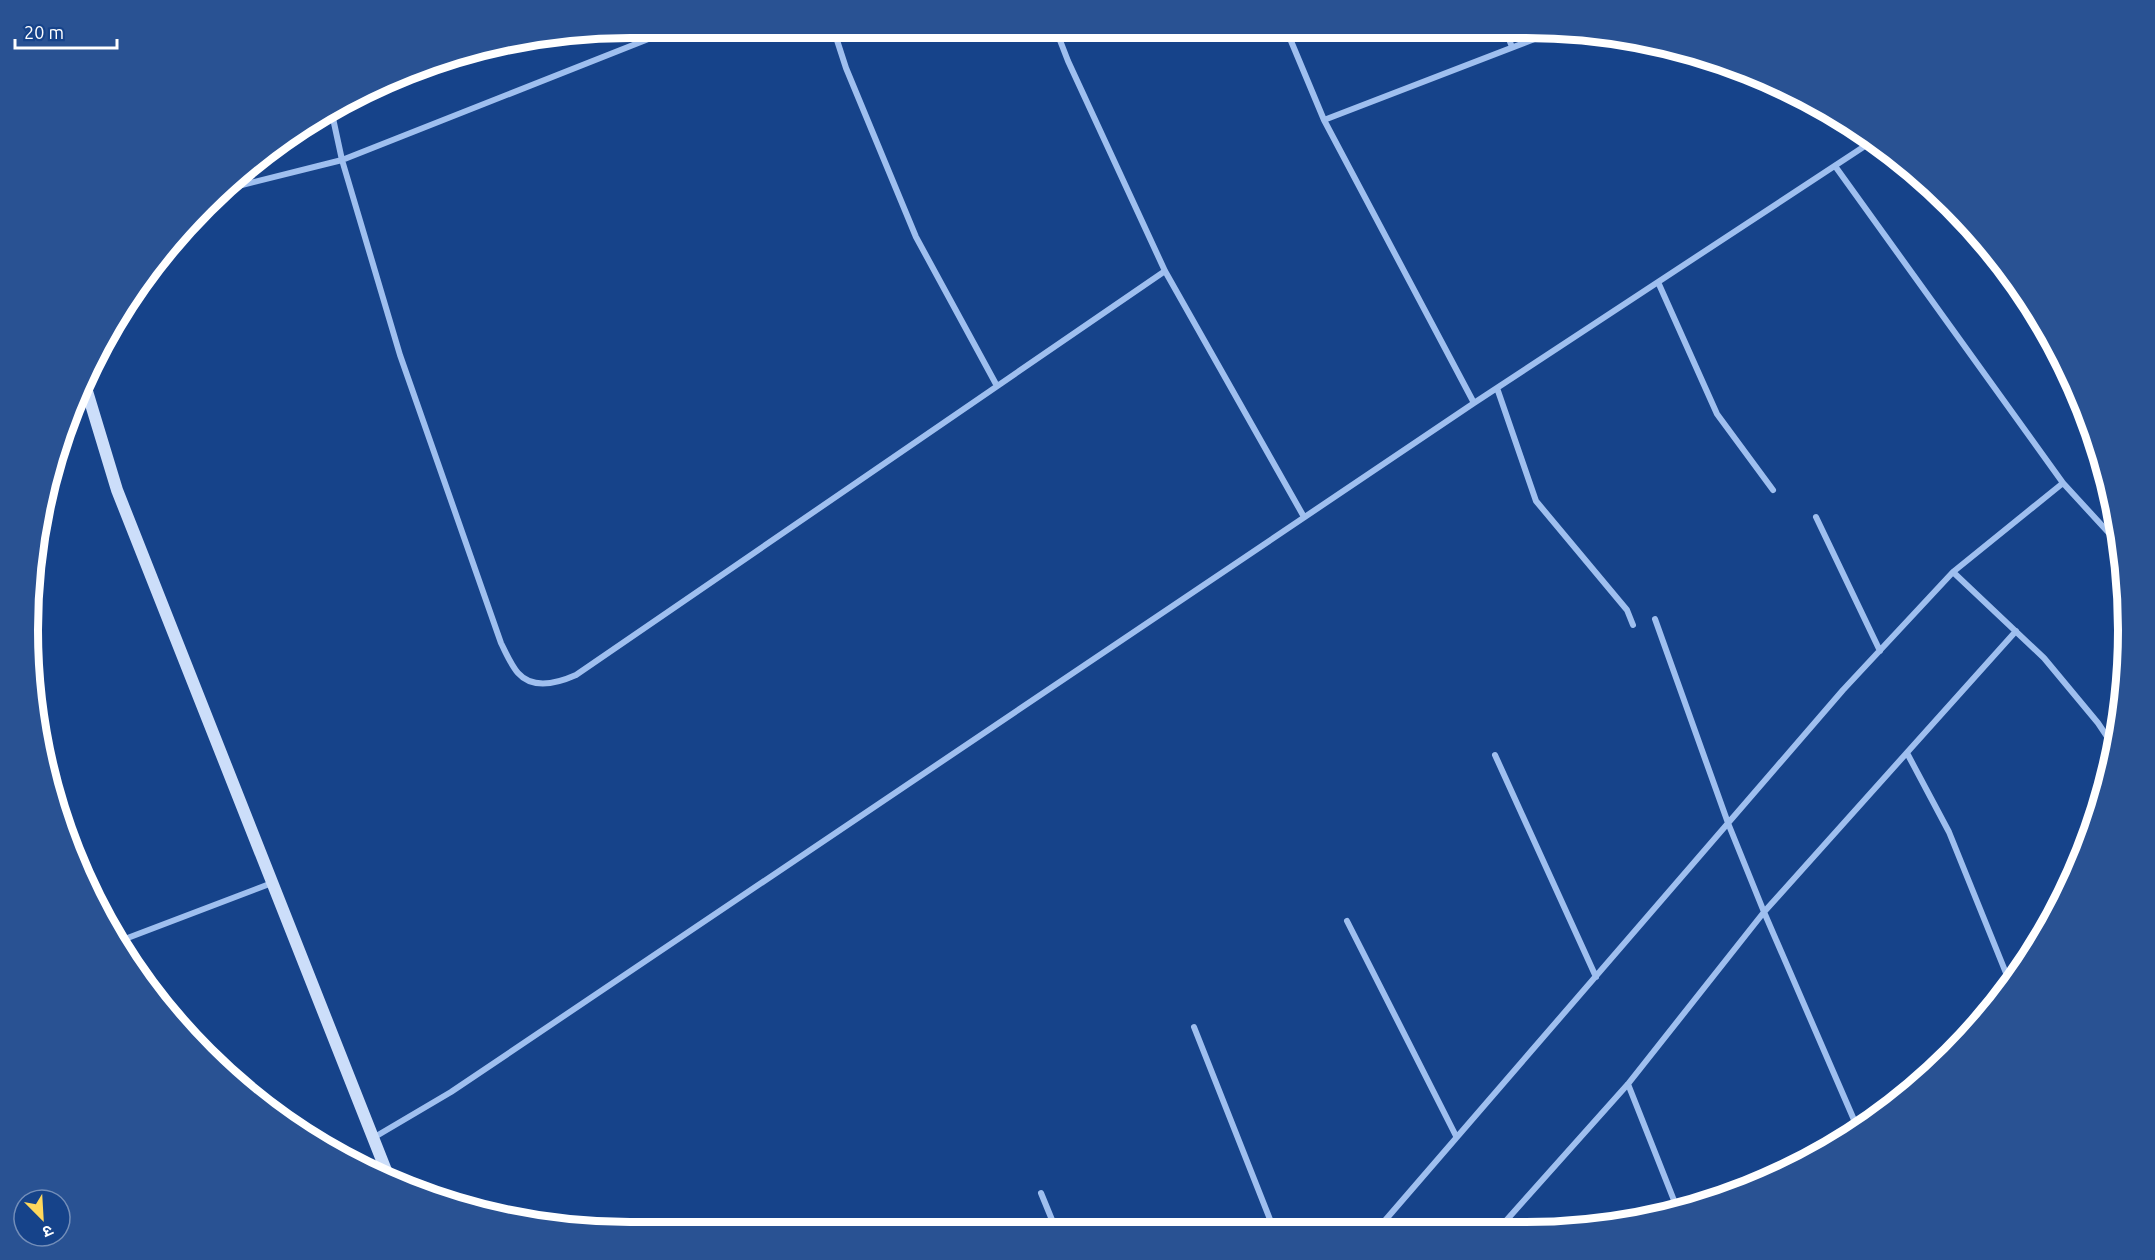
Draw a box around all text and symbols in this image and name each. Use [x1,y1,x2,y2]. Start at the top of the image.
scale bar [15,12,117,50]
text: 20 m [24,22,64,42]
north arrow [12,1188,72,1248]
text: उ [40,1222,56,1242]

